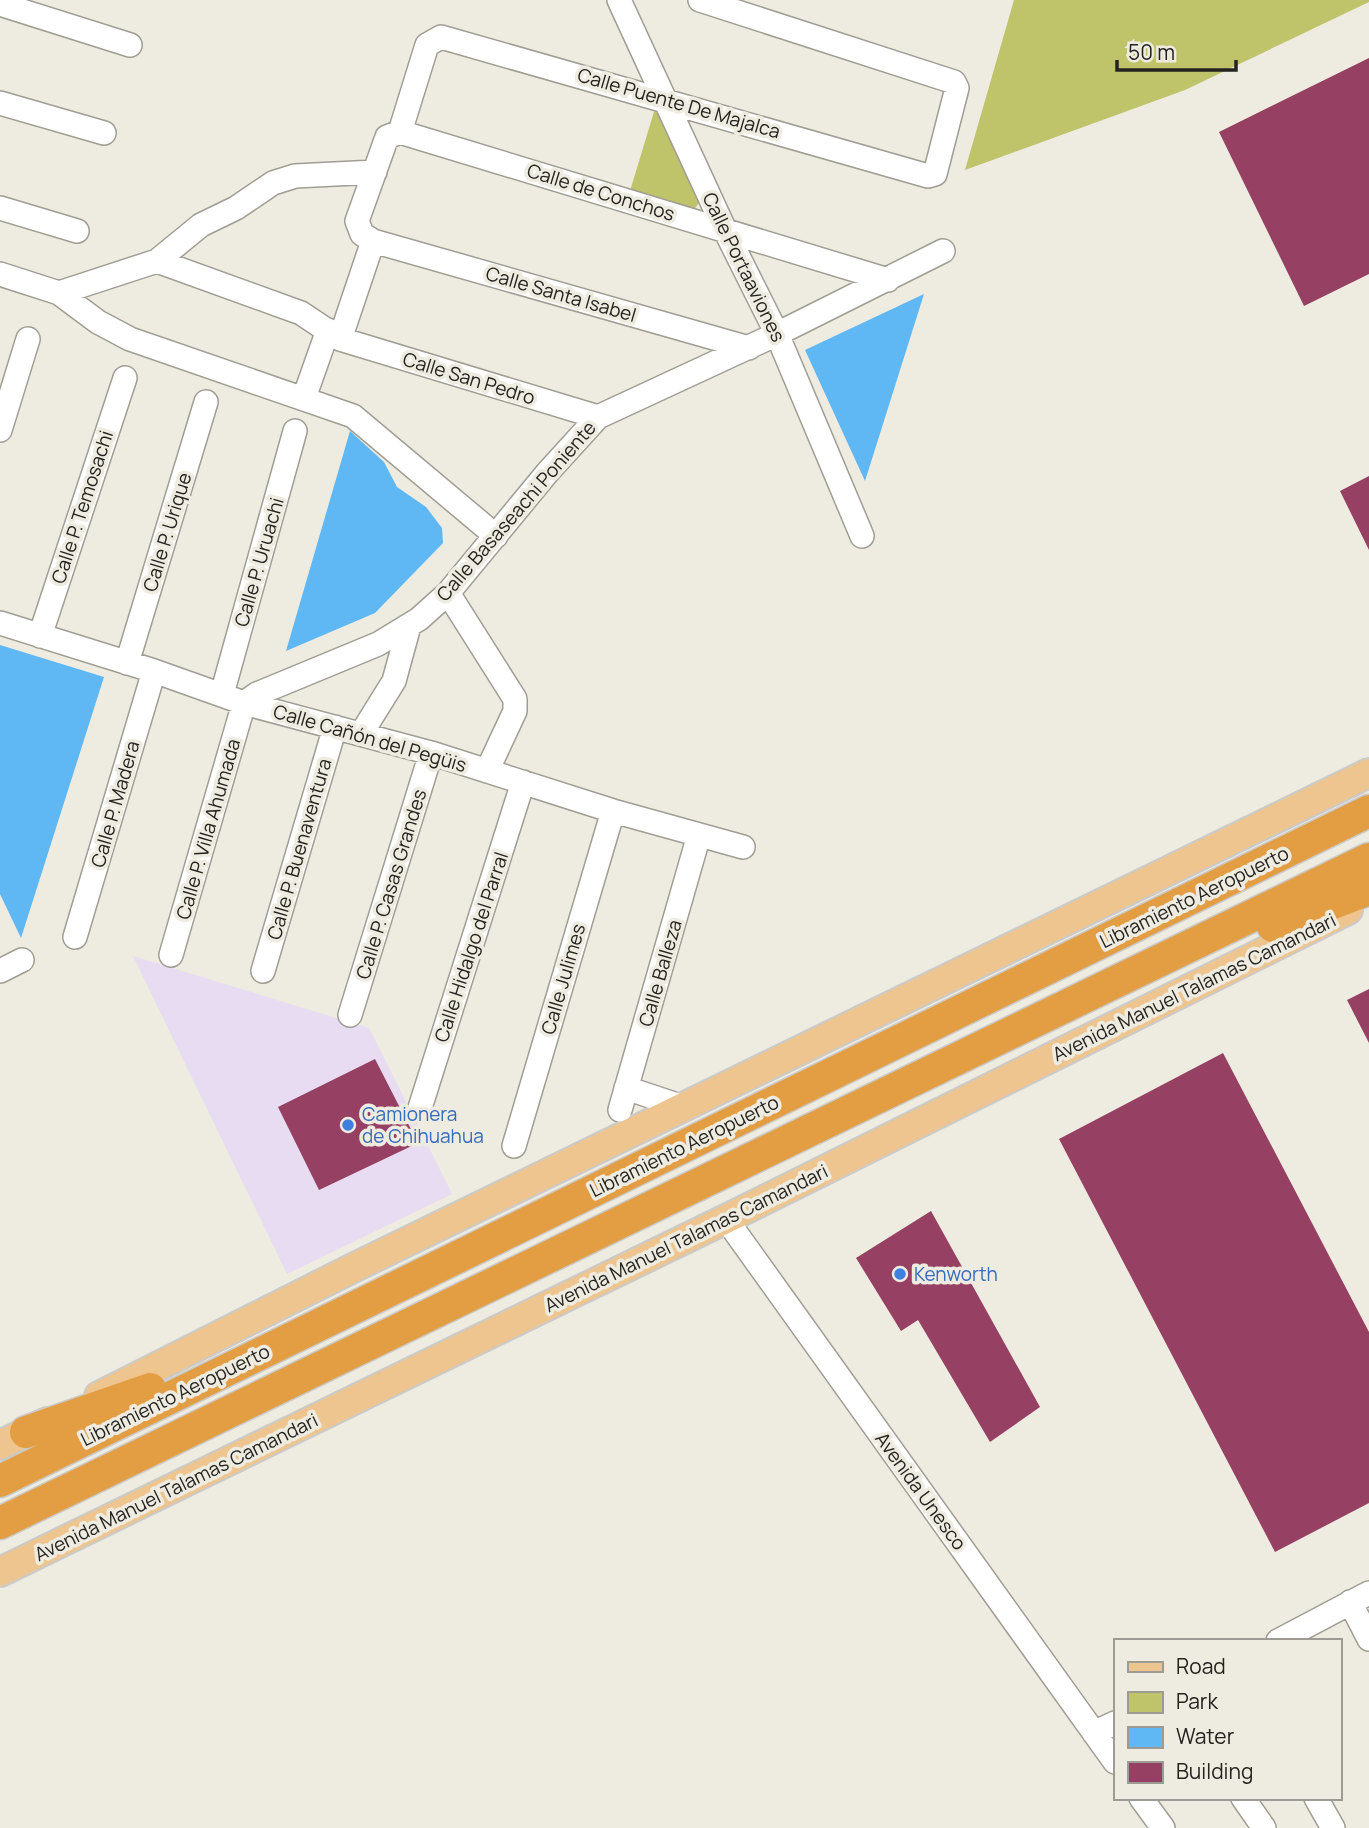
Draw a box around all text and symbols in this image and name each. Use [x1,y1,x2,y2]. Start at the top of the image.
scale bar [1117,28,1236,72]
text: 50 m [1128,38,1175,66]
street label: Calle Puente De Majalca [575,62,783,144]
street label: Calle de Conchos [524,157,678,227]
street label: Calle Portaaviones [696,188,792,346]
street label: Calle Santa Isabel [483,260,639,328]
street label: Calle San Pedro [400,346,538,410]
street label: Calle Basaseachi Poniente [430,415,602,607]
street label: Calle P. Temosachi [45,427,119,587]
street label: Calle P. Urique [137,469,197,595]
street label: Calle P. Uruachi [228,494,290,630]
street label: Calle Cañón del Pegüis [270,698,470,778]
street label: Calle P. Villa Ahumada [170,736,246,922]
street label: Calle P. Madera [84,737,146,871]
street label: Calle P. Buenaventura [261,755,337,943]
street label: Calle P. Casas Grandes [350,786,432,982]
street label: Libramiento Aeropuerto [1095,840,1293,954]
street label: Calle Hidalgo del Parral [428,849,514,1045]
street label: Avenida Manuel Talamas Camandari [1048,907,1340,1067]
street label: Calle Balleza [632,916,688,1030]
street label: Calle Julimes [535,921,591,1037]
street label: Libramiento Aeropuerto [585,1089,783,1203]
place label: Camionera de Chihuahua [362,1101,484,1149]
marker: Camionera de Chihuahua [340,1117,356,1133]
street label: Avenida Manuel Talamas Camandari [540,1158,832,1318]
place label: Kenworth [914,1261,998,1287]
marker: Kenworth [892,1266,908,1282]
street label: Libramiento Aeropuerto [76,1338,274,1452]
street label: Avenida Manuel Talamas Camandari [30,1407,322,1567]
street label: Avenida Unesco [869,1427,973,1555]
legend [1114,1639,1341,1800]
text: Road [1176,1652,1226,1680]
text: Park [1176,1687,1218,1715]
text: Water [1176,1722,1235,1750]
text: Building [1176,1757,1253,1785]

